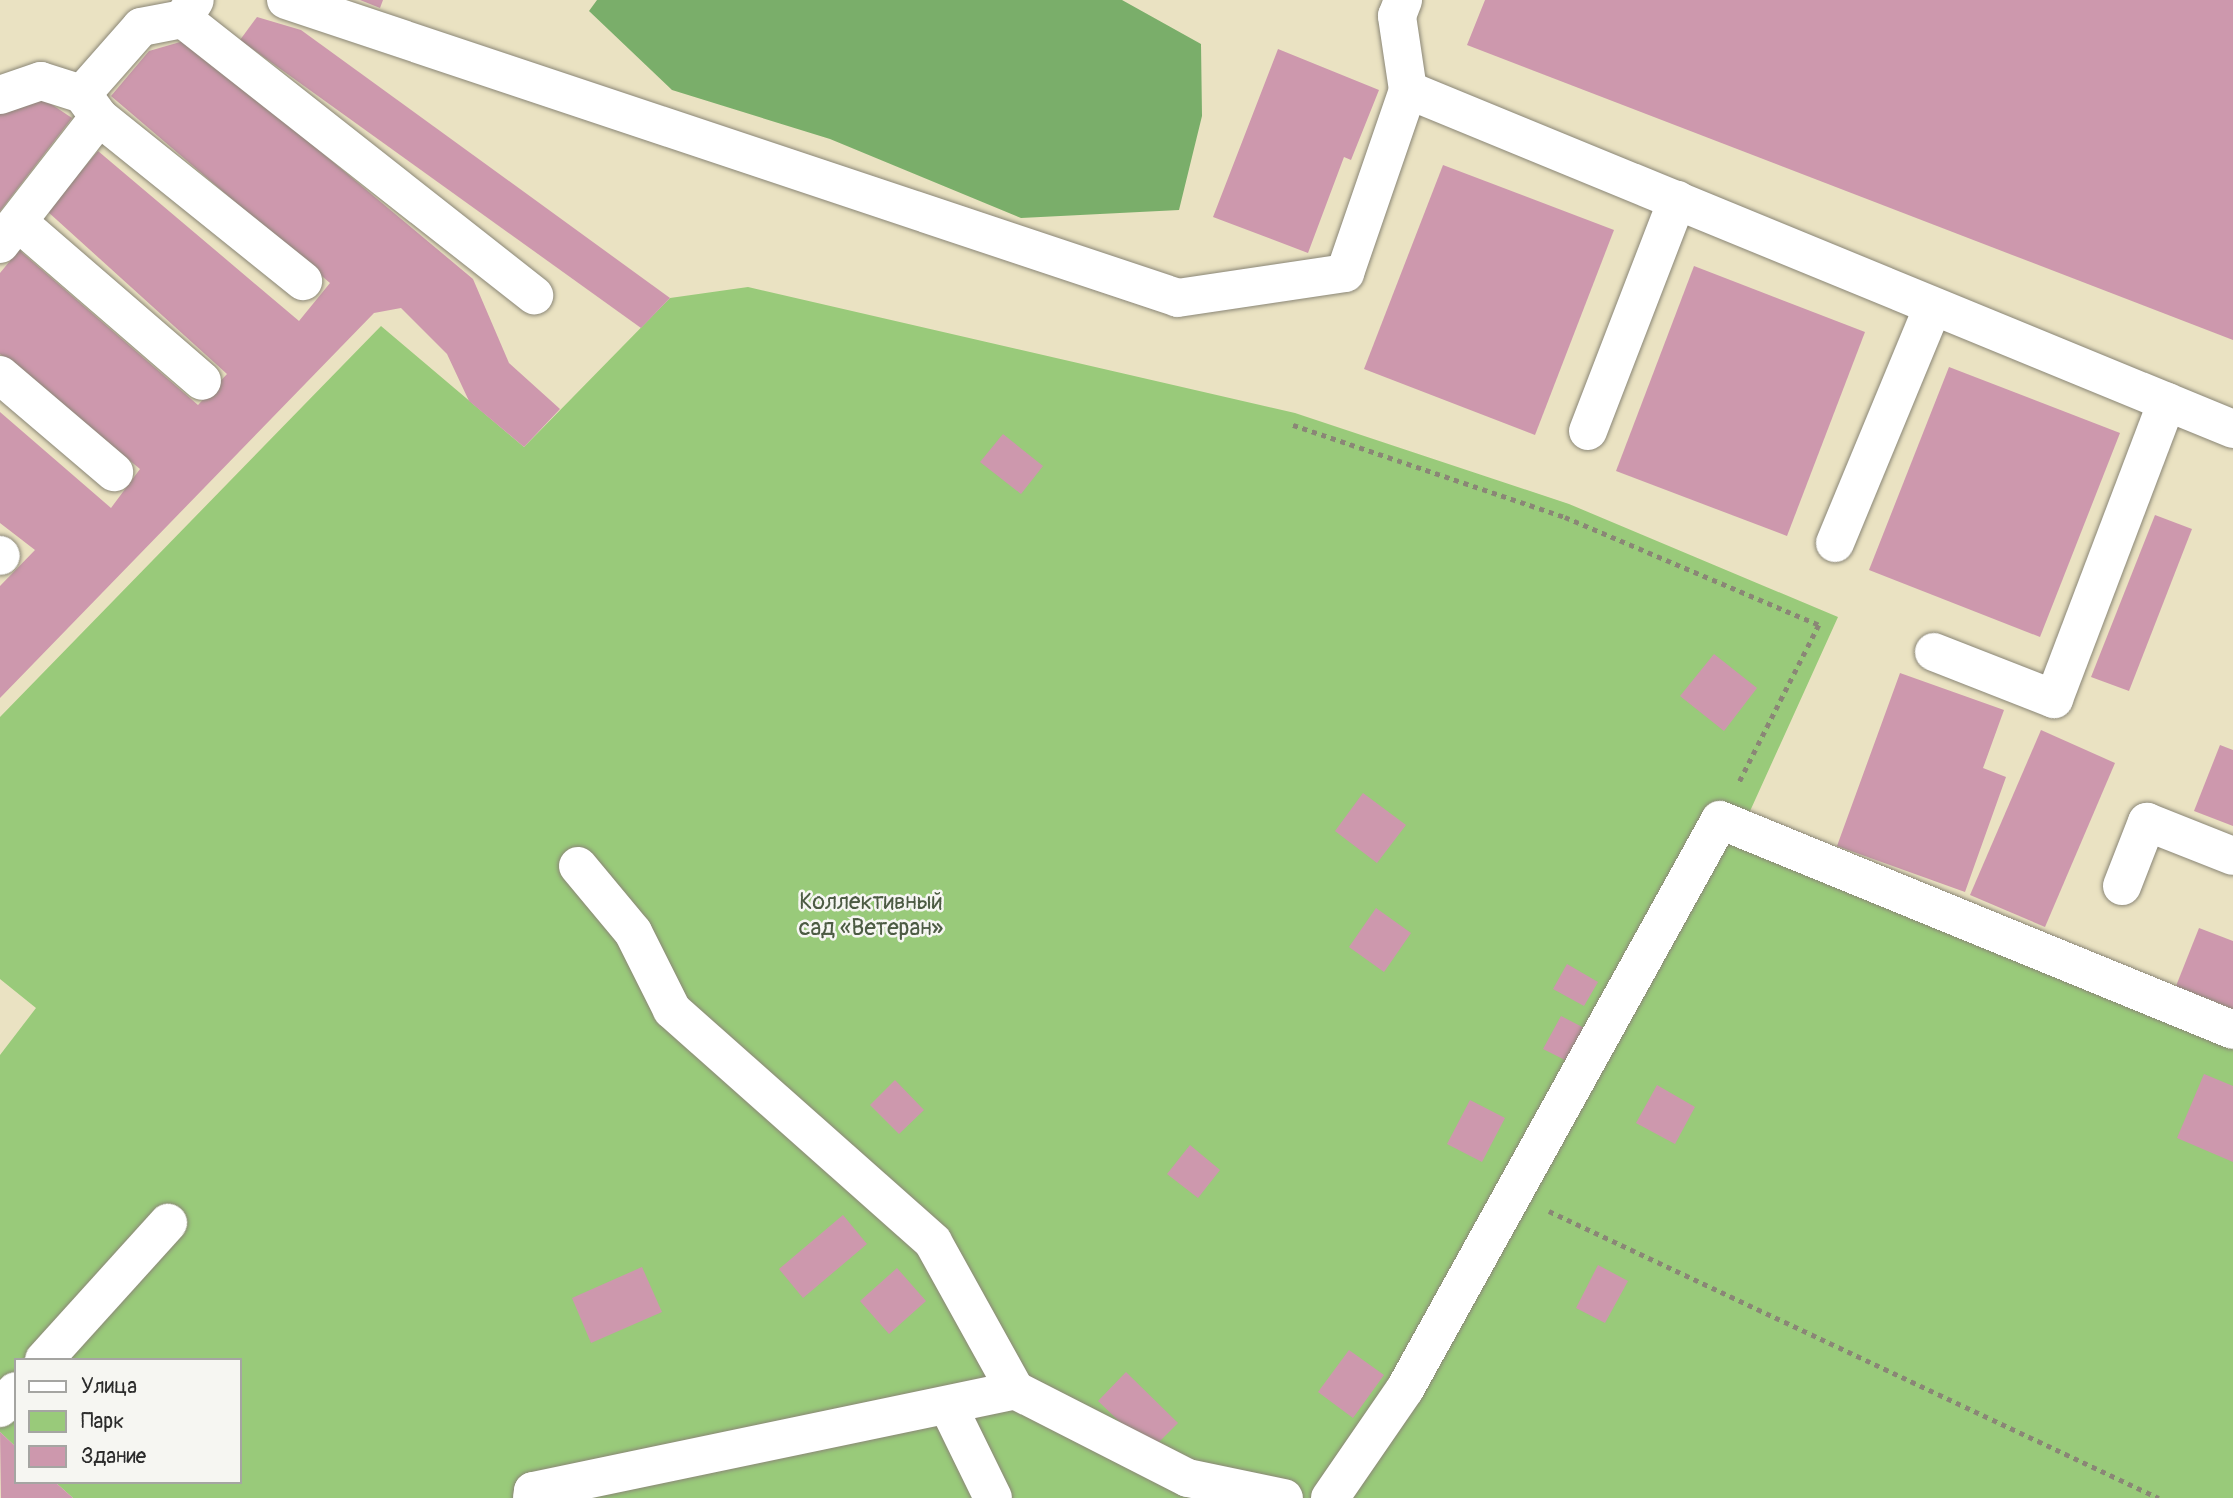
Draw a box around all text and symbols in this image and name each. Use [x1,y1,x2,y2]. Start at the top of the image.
park label: Коллективный сад «Ветеран» [799,888,943,942]
legend [14,1358,242,1484]
text: Улица [81,1373,137,1400]
text: Парк [81,1408,124,1435]
text: Здание [81,1443,146,1470]

